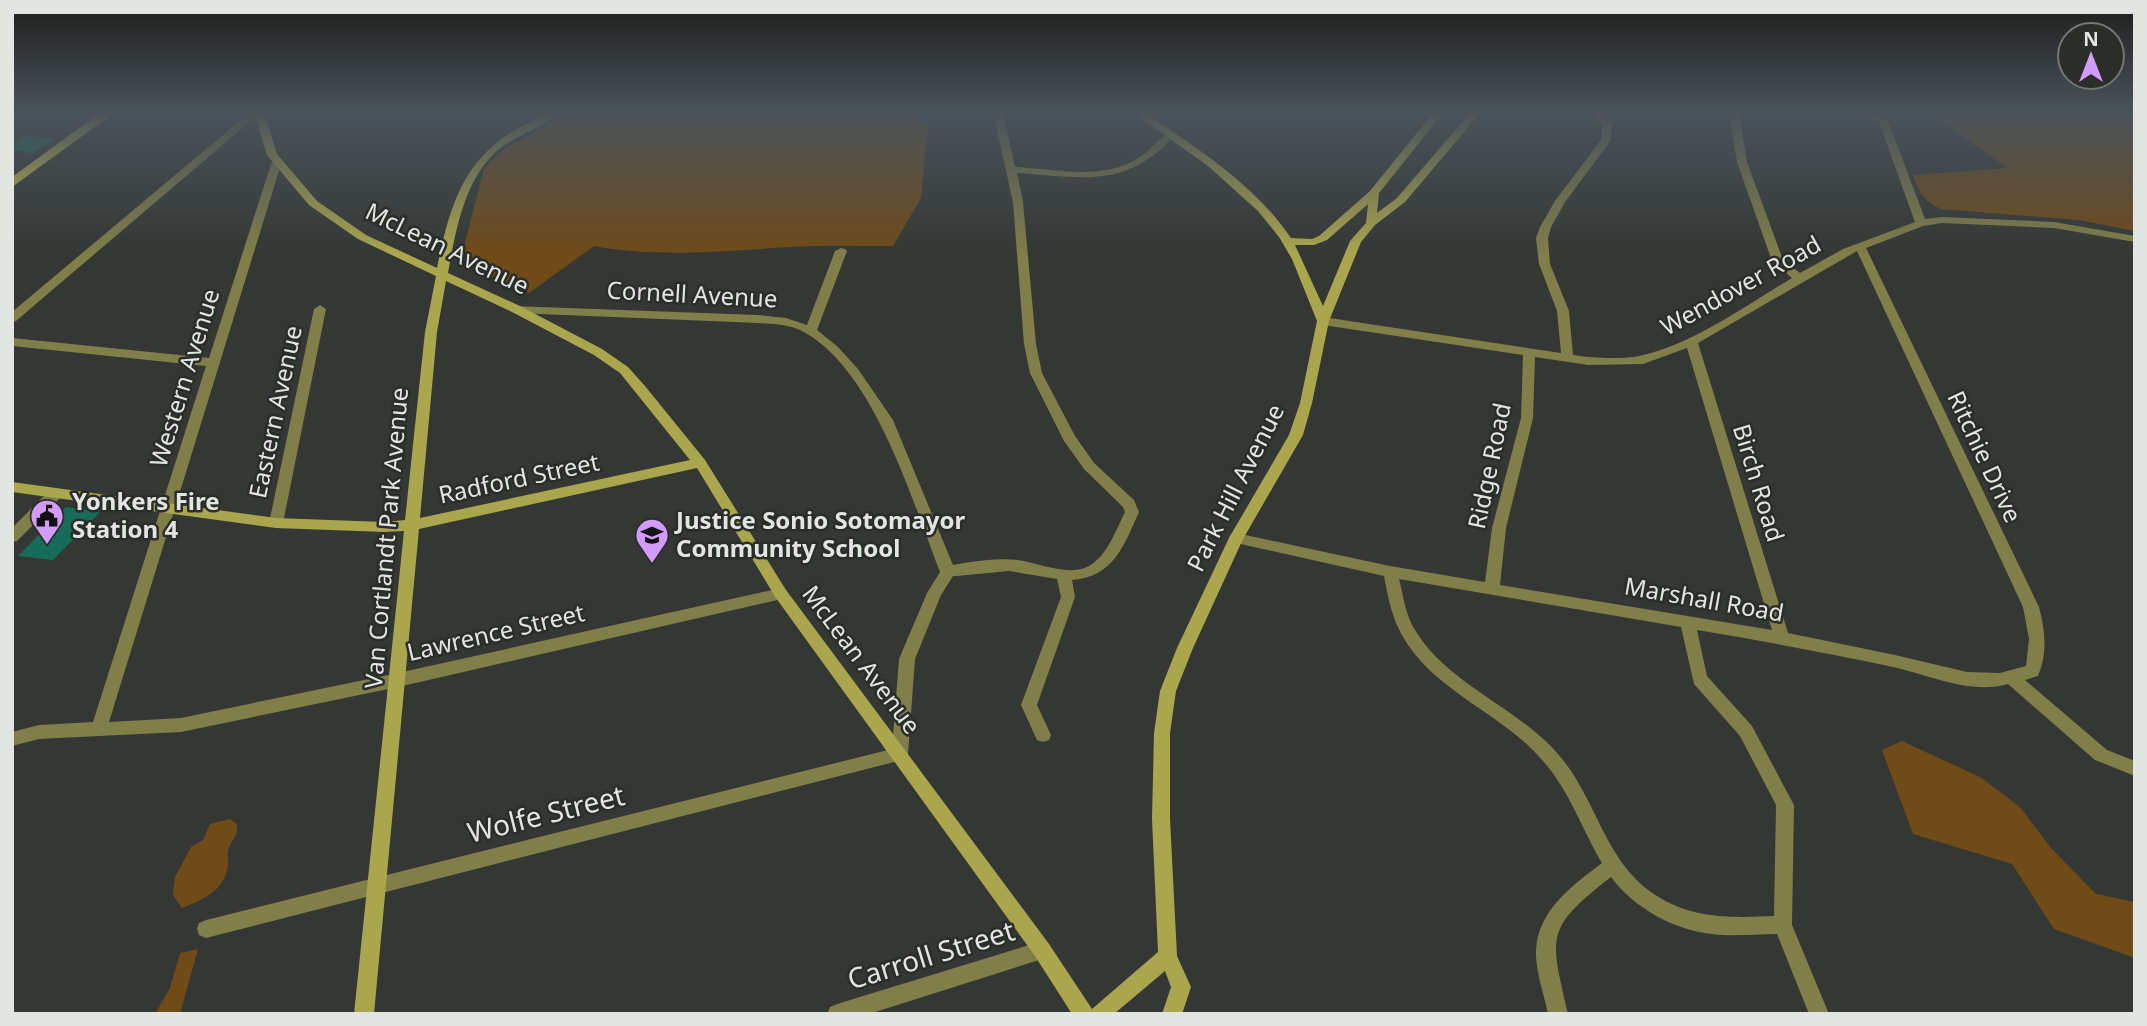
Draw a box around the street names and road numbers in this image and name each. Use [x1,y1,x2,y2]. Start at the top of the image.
street label: McLean Avenue [360,194,535,302]
street label: Wendover Road [1654,227,1826,342]
street label: Cornell Avenue [606,273,778,314]
street label: Western Avenue [141,285,226,471]
street label: Eastern Avenue [240,322,309,501]
street label: Ritchie Drive [1941,385,2030,527]
street label: Van Cortlandt Park Avenue [356,386,415,690]
street label: Park Hill Avenue [1178,398,1291,577]
street label: Ridge Road [1459,400,1518,532]
street label: Birch Road [1726,420,1793,545]
street label: Radford Street [435,444,602,511]
street label: Marshall Road [1622,568,1787,629]
street label: McLean Avenue [795,578,929,740]
street label: Lawrence Street [404,595,588,668]
street label: Wolfe Street [463,775,628,851]
street label: Carroll Street [843,911,1019,997]

